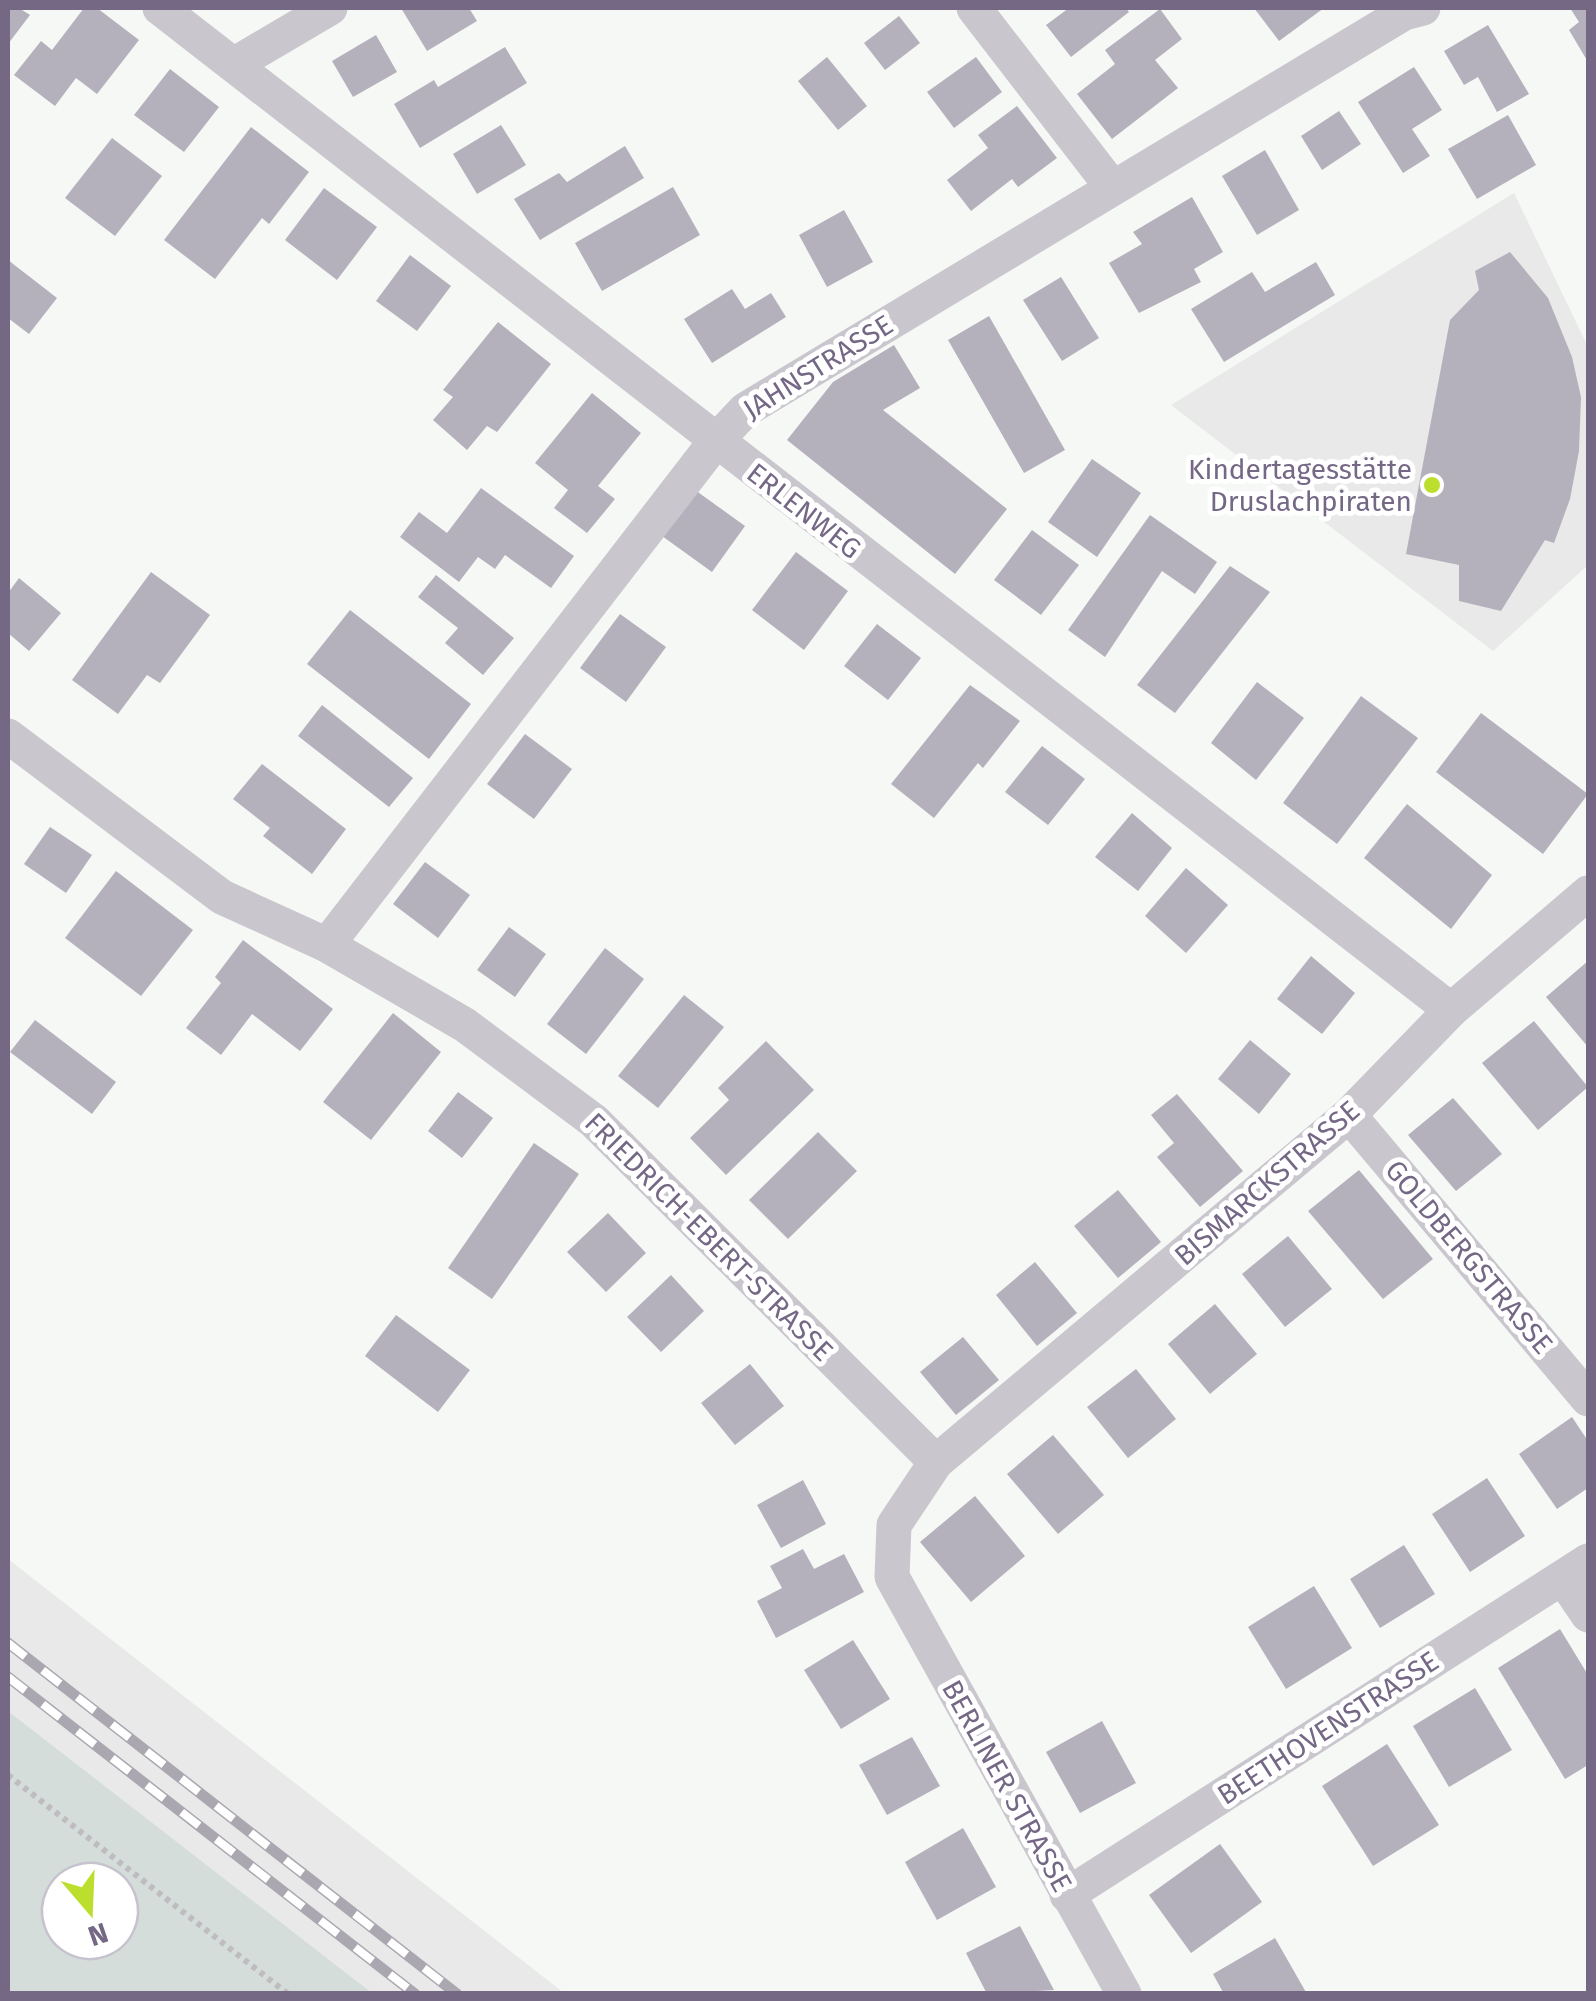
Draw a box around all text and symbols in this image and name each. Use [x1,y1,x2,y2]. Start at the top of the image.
street label: JAHNSTRASSE [737,308,899,426]
place label: Kindertagesstätte Druslachpiraten [1188,453,1412,518]
street label: ERLENWEG [740,456,868,566]
marker: Kindertagesstätte Druslachpiraten [1421,474,1443,496]
street label: BISMARCKSTRASSE [1168,1094,1366,1272]
street label: FRIEDRICH-EBERT-STRASSE [578,1106,840,1368]
street label: GOLDBERGSTRASSE [1378,1153,1560,1361]
street label: BEETHOVENSTRASSE [1211,1644,1445,1812]
street label: BERLINER STRASSE [935,1674,1079,1898]
north arrow [40,1861,140,1961]
text: N [84,1916,112,1953]

